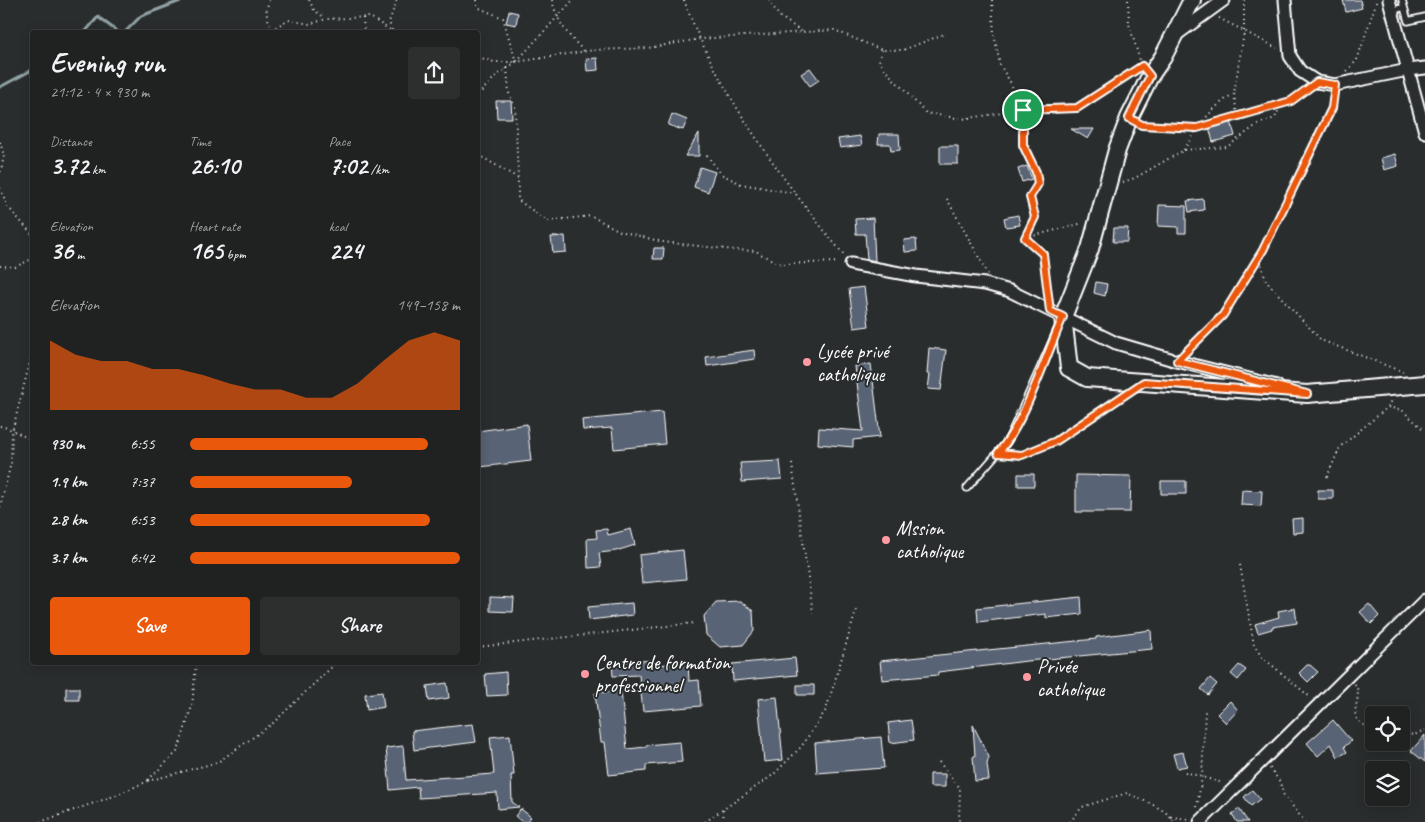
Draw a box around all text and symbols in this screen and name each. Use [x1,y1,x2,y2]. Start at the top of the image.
text: Evening run [50,45,165,80]
button: share [408,47,460,99]
text: 21:12 · 4 × 930 m [50,82,149,102]
pin [1002,89,1044,131]
icon: arrive [1009,96,1037,124]
text: Distance [50,133,92,150]
text: Time [189,133,211,150]
text: Pace [329,133,350,150]
text: 3.72 [50,150,89,182]
text: 26:10 [189,150,240,182]
text: 7:02 [329,150,367,182]
text: km [89,161,106,178]
text: /km [367,161,389,178]
text: Elevation [50,218,93,235]
text: Heart rate [189,218,240,235]
text: kcal [329,218,347,235]
text: 36 [50,235,73,267]
text: 165 [189,235,223,267]
text: 224 [329,235,362,267]
text: m [73,246,84,263]
text: bpm [223,246,246,263]
text: Elevation [50,295,99,315]
text: 149–158 m [397,295,460,315]
place label: Lycée privé catholique [817,339,892,387]
marker: Lycée privé catholique [801,356,813,368]
text: 930 m [50,434,84,454]
text: 6:55 [130,434,155,454]
text: 1.9 km [50,472,87,492]
text: 7:37 [130,472,155,492]
text: 2.8 km [50,510,87,530]
text: 6:53 [130,510,155,530]
place label: Mssion catholique [896,516,965,564]
marker: Mssion catholique [880,534,892,546]
text: 3.7 km [50,548,87,568]
text: 6:42 [130,548,155,568]
button: Save [50,597,250,655]
button: Share [260,597,460,655]
place label: Centre de formation professionnel [595,650,731,698]
place label: Privée catholique [1037,654,1106,702]
marker: Centre de formation professionnel [579,668,591,680]
marker: Privée catholique [1021,671,1033,683]
map controls [1365,706,1410,806]
button: locate [1365,706,1410,751]
button: layers [1365,761,1410,806]

